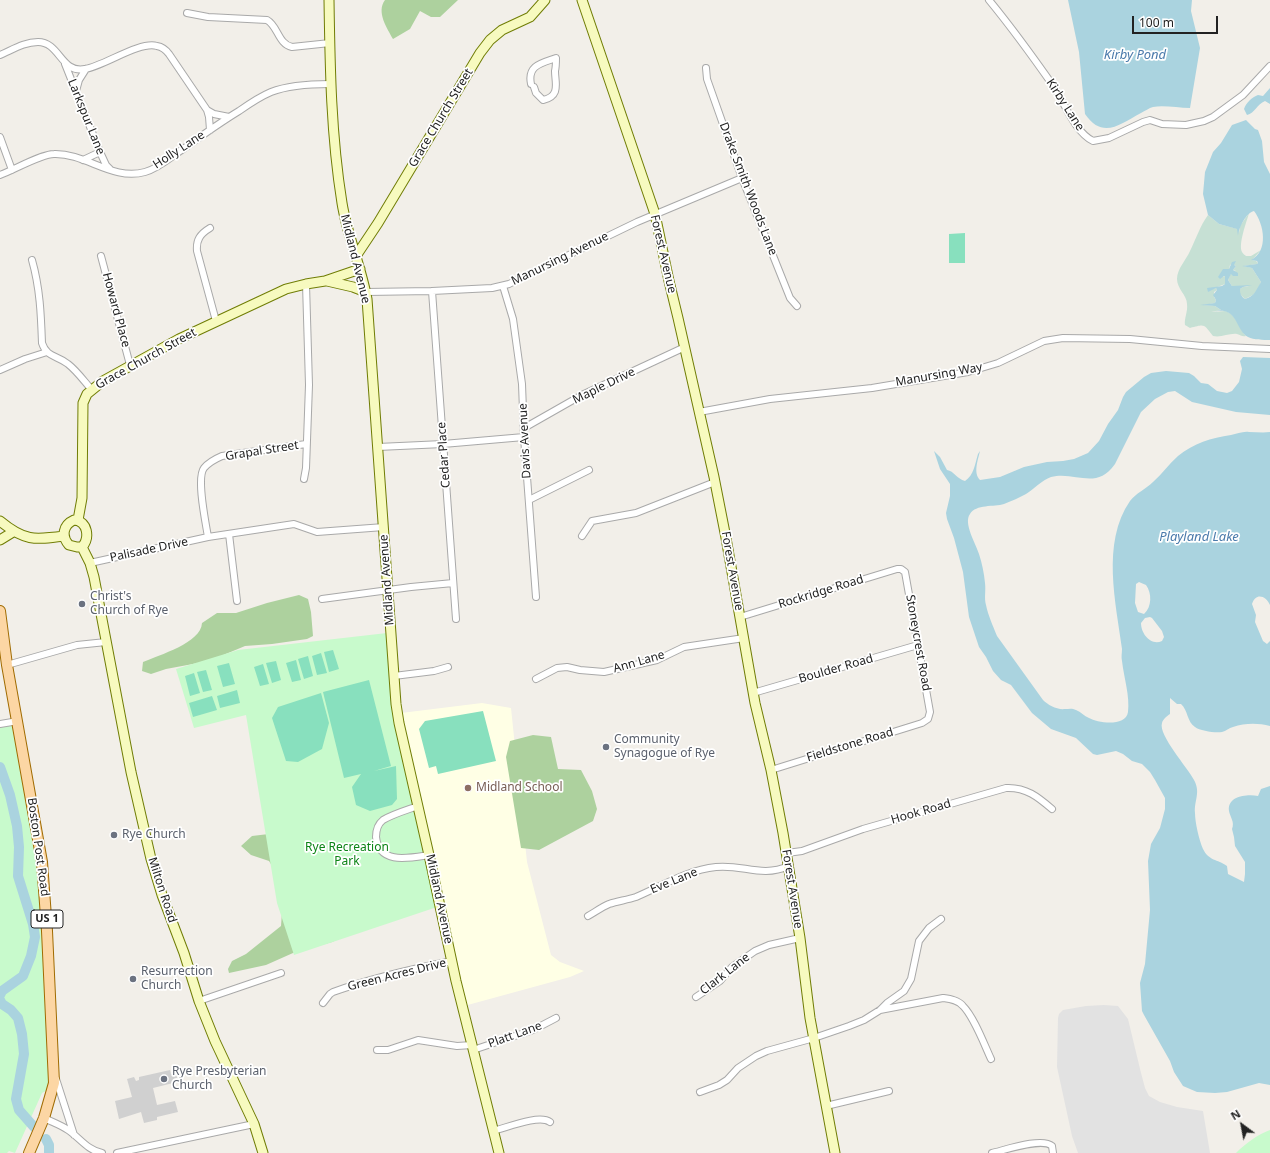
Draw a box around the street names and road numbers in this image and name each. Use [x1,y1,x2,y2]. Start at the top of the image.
street label: Grace Church Street [406,66,476,170]
street label: Kirby Lane [1043,76,1087,134]
street label: Larkspur Lane [64,77,108,157]
street label: Drake Smith Woods Lane [716,121,780,257]
street label: Holly Lane [150,128,208,172]
street label: Midland Avenue [337,213,373,305]
street label: Forest Avenue [647,213,679,295]
street label: Manursing Avenue [509,229,611,289]
street label: Howard Place [99,271,133,349]
street label: Grace Church Street [93,325,199,393]
street label: Manursing Way [894,360,984,390]
street label: Maple Drive [570,365,638,407]
street label: Davis Avenue [516,403,534,479]
street label: Cedar Place [435,422,453,488]
street label: Grapal Street [224,438,300,464]
street label: Forest Avenue [718,530,746,612]
street label: Midland Avenue [377,534,397,626]
street label: Palisade Drive [109,535,189,565]
street label: Rockridge Road [777,572,865,612]
street label: Stoneycrest Road [902,594,934,692]
street label: Ann Lane [612,648,666,676]
street label: Boulder Road [797,652,875,686]
street label: Fieldstone Road [805,725,895,765]
street label: Boston Post Road [24,797,52,897]
street label: Hook Road [889,797,953,827]
street label: Forest Avenue [779,848,805,930]
street label: Midland Avenue [422,853,456,945]
street label: Milton Road [145,855,179,925]
street label: Eve Lane [648,865,700,897]
road number: US 1 [31,910,63,928]
street label: Clark Lane [697,950,753,998]
street label: Green Acres Drive [346,956,448,994]
street label: Platt Lane [486,1019,544,1051]

